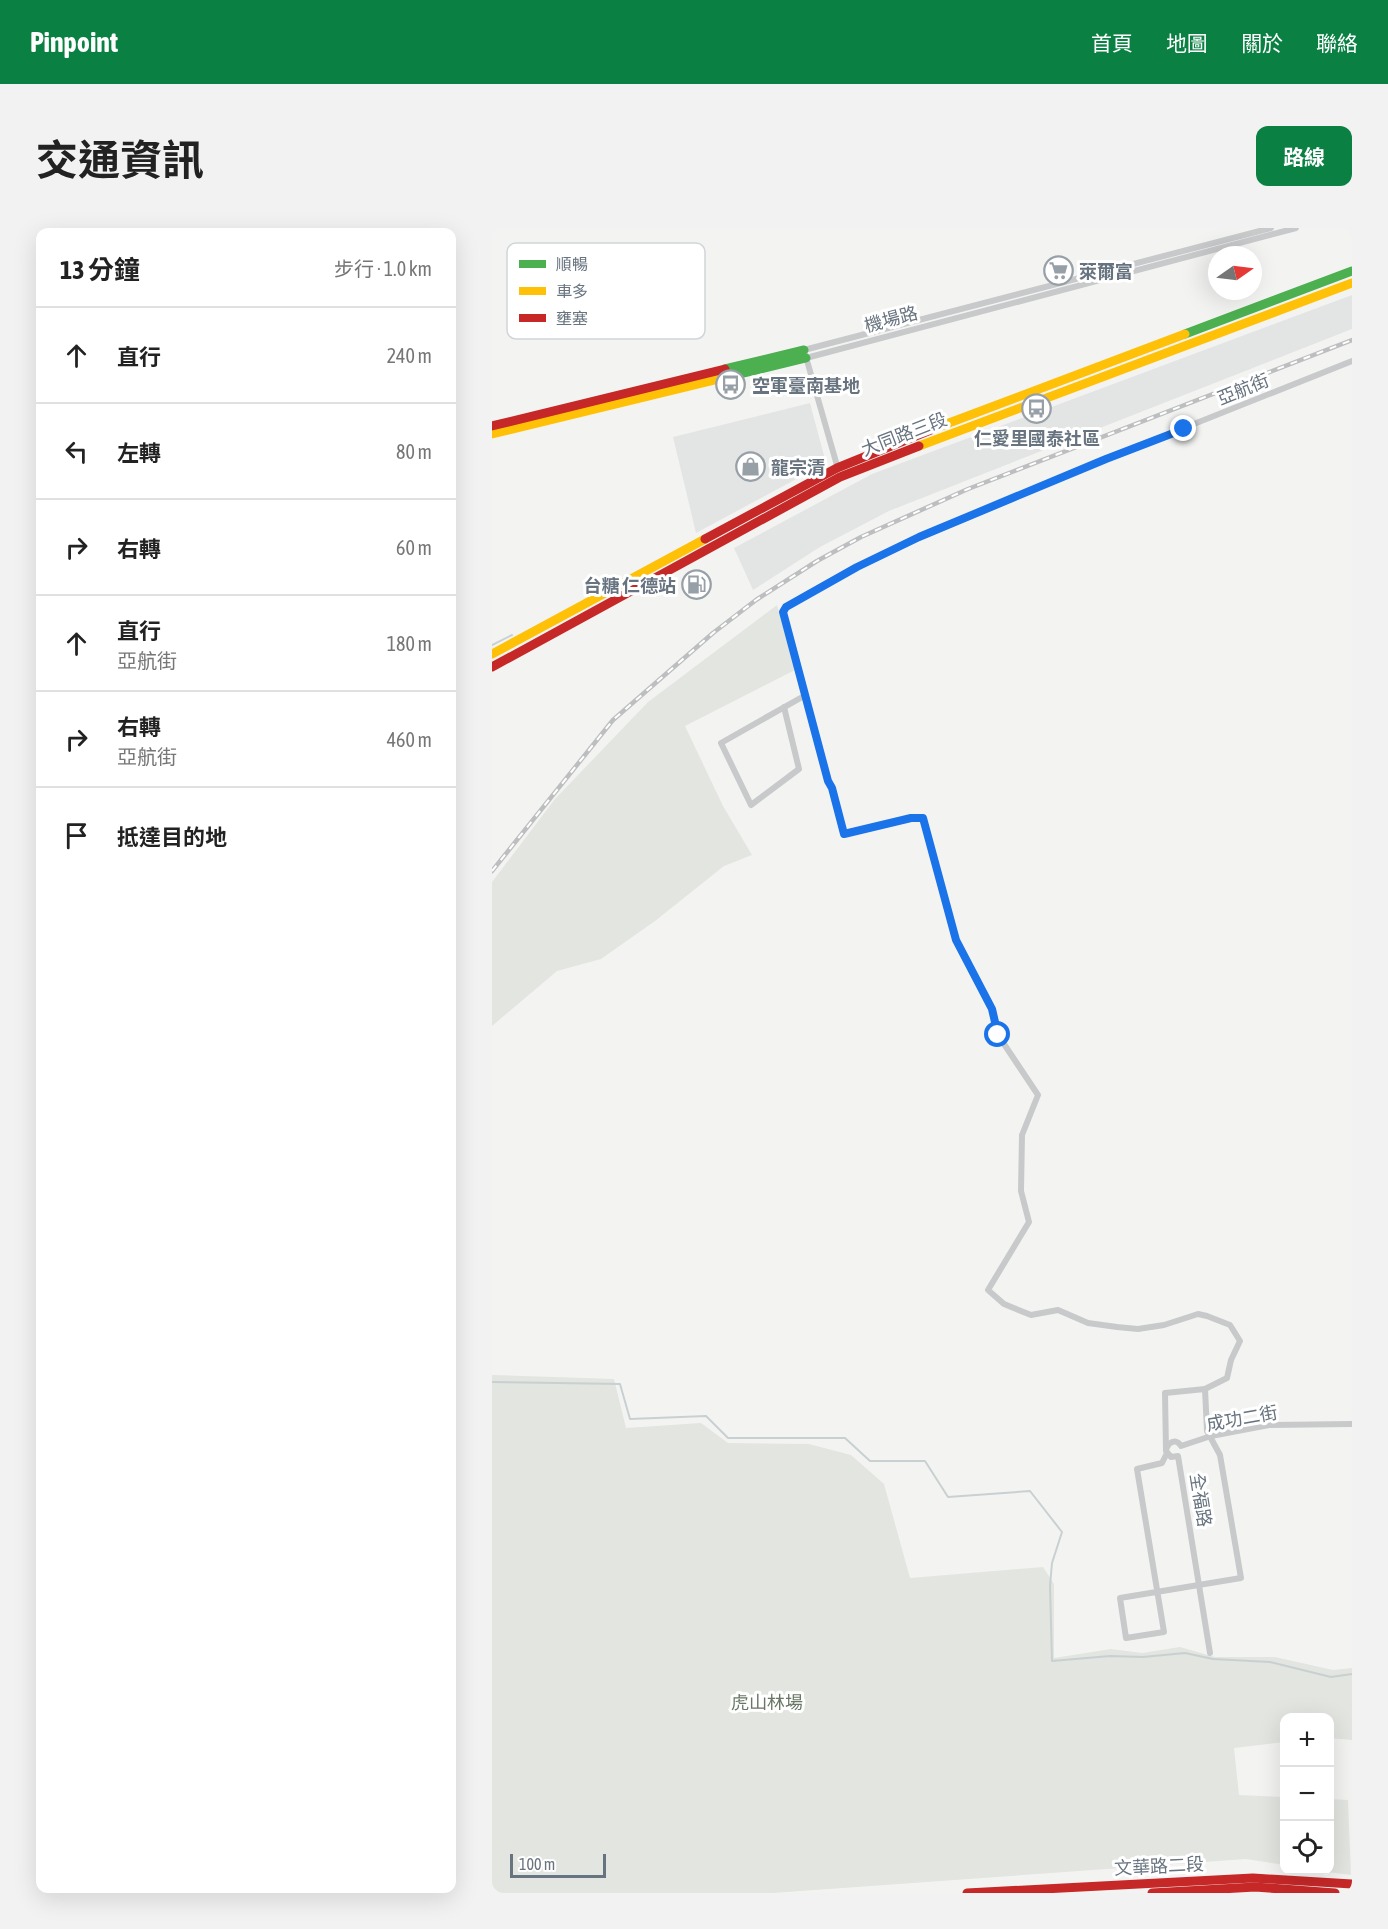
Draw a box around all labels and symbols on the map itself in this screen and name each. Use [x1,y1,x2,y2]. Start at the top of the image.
legend [507,243,705,339]
north arrow [1208,246,1262,300]
text: 順暢 [556,255,588,273]
supermarket icon: 萊爾富 [1042,255,1074,287]
place label: 萊爾富 [1079,261,1133,282]
text: 車多 [556,282,588,300]
street label: 機場路 [862,302,920,336]
text: 壅塞 [556,309,588,327]
bus stop icon: 空軍臺南基地 [715,369,747,401]
street label: 亞航街 [1214,369,1272,409]
place label: 空軍臺南基地 [752,375,860,396]
bus stop icon: 仁愛里國泰社區 [1021,393,1053,425]
street label: 大同路三段 [858,408,950,460]
route end [1170,415,1196,441]
place label: 仁愛里國泰社區 [974,428,1100,449]
shop icon: 龍宗清 [734,451,766,483]
place label: 龍宗清 [771,457,825,478]
fuel station icon: 台糖 仁德站 [681,569,713,601]
place label: 台糖 仁德站 [584,575,676,596]
route start [984,1021,1010,1047]
street label: 成功二街 [1205,1401,1279,1435]
street label: 全福路 [1186,1472,1216,1528]
park label: 虎山林場 [731,1692,803,1713]
scale bar [510,1851,606,1878]
street label: 文華路二段 [1114,1853,1204,1879]

